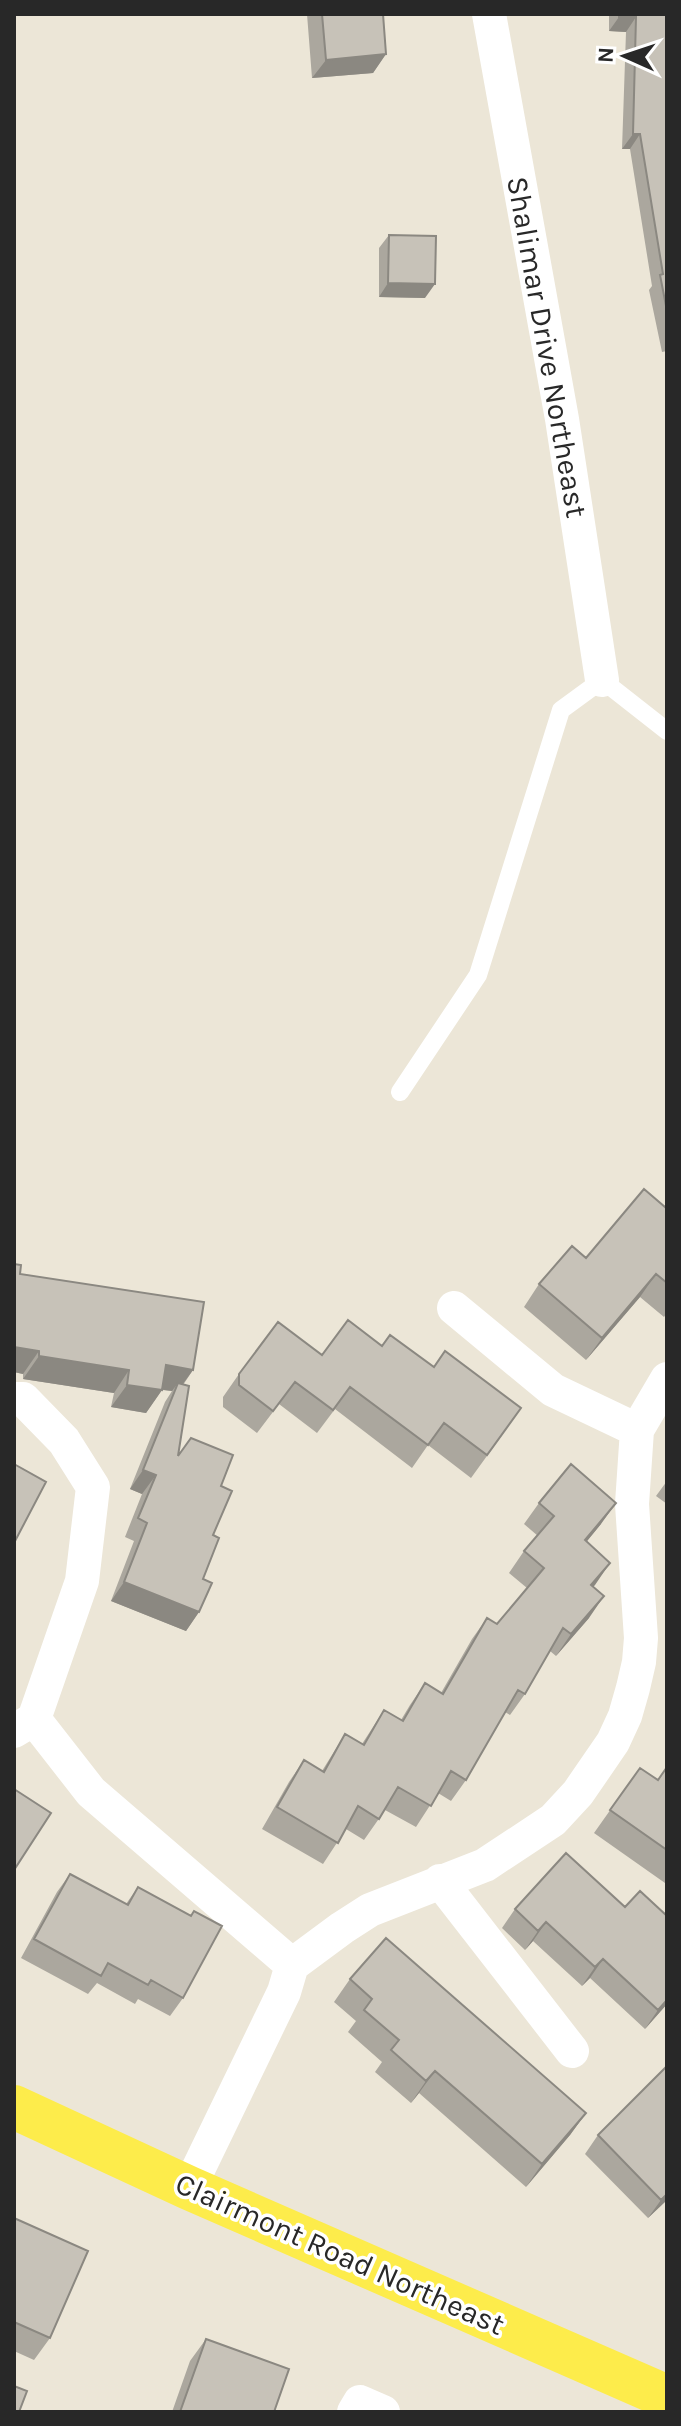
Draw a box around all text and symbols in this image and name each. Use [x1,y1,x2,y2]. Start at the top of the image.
north arrow [585,16,665,96]
text: N [593,46,619,64]
street label: Shalimar Drive Northeast [499,174,595,520]
street label: Clairmont Road Northeast [170,2165,510,2343]

